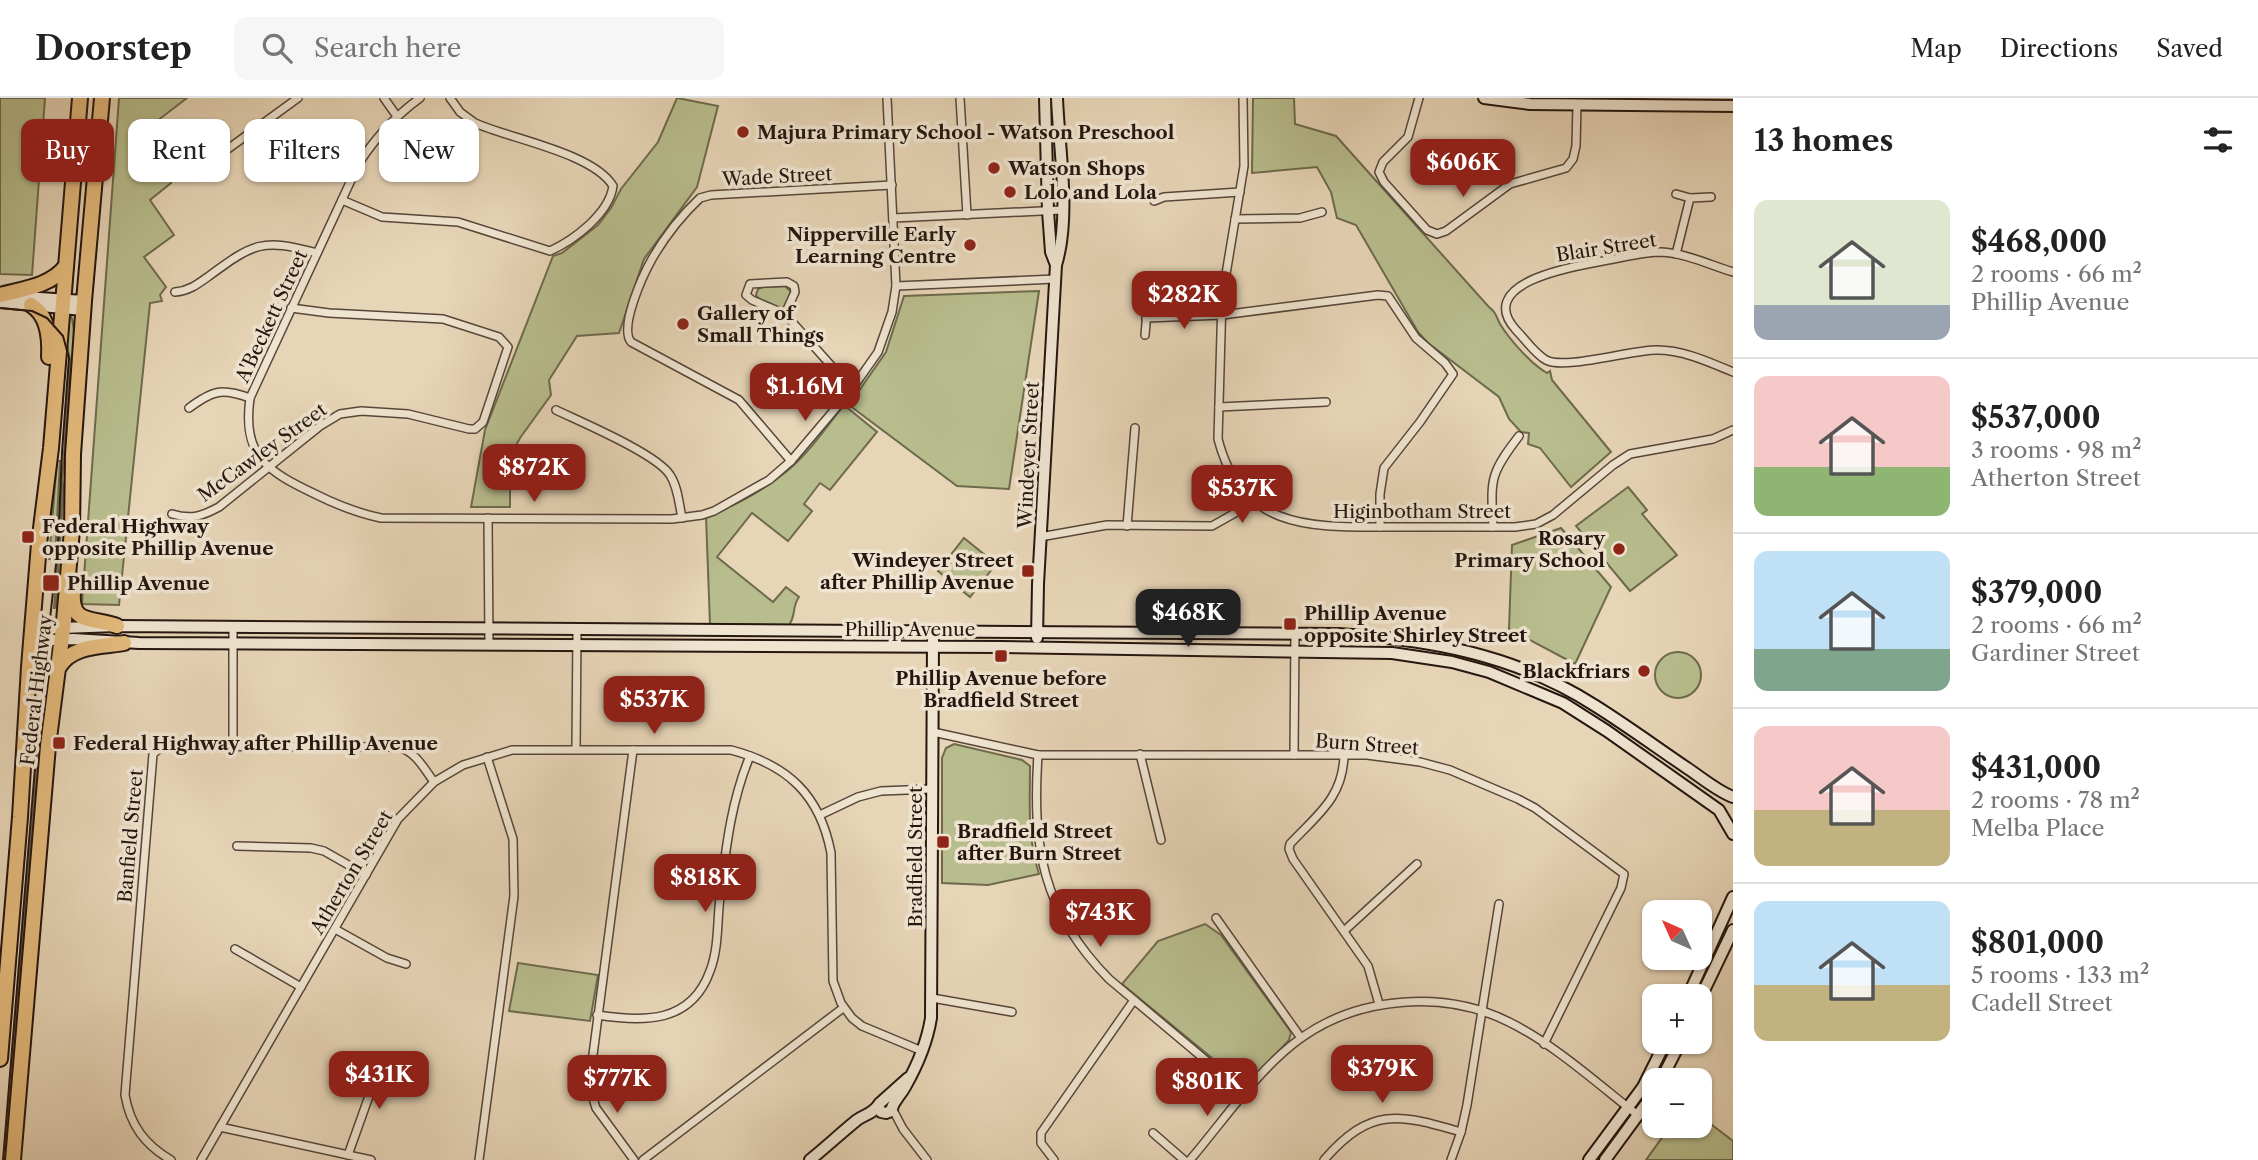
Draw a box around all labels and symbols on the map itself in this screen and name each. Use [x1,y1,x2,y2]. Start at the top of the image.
place label: Majura Primary School - Watson Preschool [757,121,1175,144]
marker: Majura Primary School - Watson Preschool [735,124,751,140]
pin: $606K [1414,140,1512,199]
place label: Watson Shops [1007,157,1145,180]
marker: Watson Shops [986,160,1002,176]
street label: Wade Street [720,162,833,191]
place label: Lolo and Lola [1024,181,1158,204]
marker: Lolo and Lola [1002,184,1018,200]
place label: Nipperville Early Learning Centre [787,223,957,268]
street label: Blair Street [1554,228,1658,267]
marker: Nipperville Early Learning Centre [962,237,978,253]
street label: A'Beckett Street [230,246,312,387]
pin: $282K [1135,272,1233,331]
place label: Gallery of Small Things [697,302,824,347]
marker: Gallery of Small Things [675,316,691,332]
pin: $1.16M [748,364,862,423]
street label: Windeyer Street [1013,380,1044,530]
street label: McCawley Street [194,398,331,507]
pin: $872K [485,444,583,504]
pin: $537K [1193,466,1291,525]
street label: Higinbotham Street [1333,500,1511,523]
place label: Federal Highway opposite Phillip Avenue [42,515,274,560]
place label: Rosary Primary School [1454,527,1606,572]
marker: Federal Highway opposite Phillip Avenue [20,529,36,545]
marker: Rosary Primary School [1611,541,1627,557]
place label: Windeyer Street after Phillip Avenue [820,549,1014,594]
marker: Windeyer Street after Phillip Avenue [1020,563,1036,579]
place label: Phillip Avenue [67,572,210,595]
marker: Phillip Avenue [41,573,61,593]
pin: $468K [1139,589,1237,649]
place label: Phillip Avenue opposite Shirley Street [1304,602,1527,647]
street label: Federal Highway [16,613,57,767]
marker: Phillip Avenue opposite Shirley Street [1282,616,1298,632]
street label: Phillip Avenue [845,618,975,641]
marker: Phillip Avenue before Bradfield Street [993,648,1009,664]
place label: Blackfriars [1523,660,1630,683]
marker: Blackfriars [1636,663,1652,679]
place label: Phillip Avenue before Bradfield Street [895,667,1107,712]
pin: $537K [605,676,703,736]
street label: Burn Street [1314,729,1420,760]
place label: Federal Highway after Phillip Avenue [73,732,438,755]
marker: Federal Highway after Phillip Avenue [51,735,67,751]
street label: Banfield Street [113,768,148,904]
street label: Bradfield Street [904,786,927,928]
street label: Atherton Street [305,806,398,939]
place label: Bradfield Street after Burn Street [957,820,1122,865]
marker: Bradfield Street after Burn Street [935,834,951,850]
pin: $818K [656,854,754,914]
pin: $743K [1051,890,1149,949]
north arrow [1642,900,1712,970]
pin: $379K [1333,1046,1431,1105]
pin: $431K [330,1052,428,1111]
pin: $777K [568,1056,666,1115]
pin: $801K [1158,1058,1256,1118]

